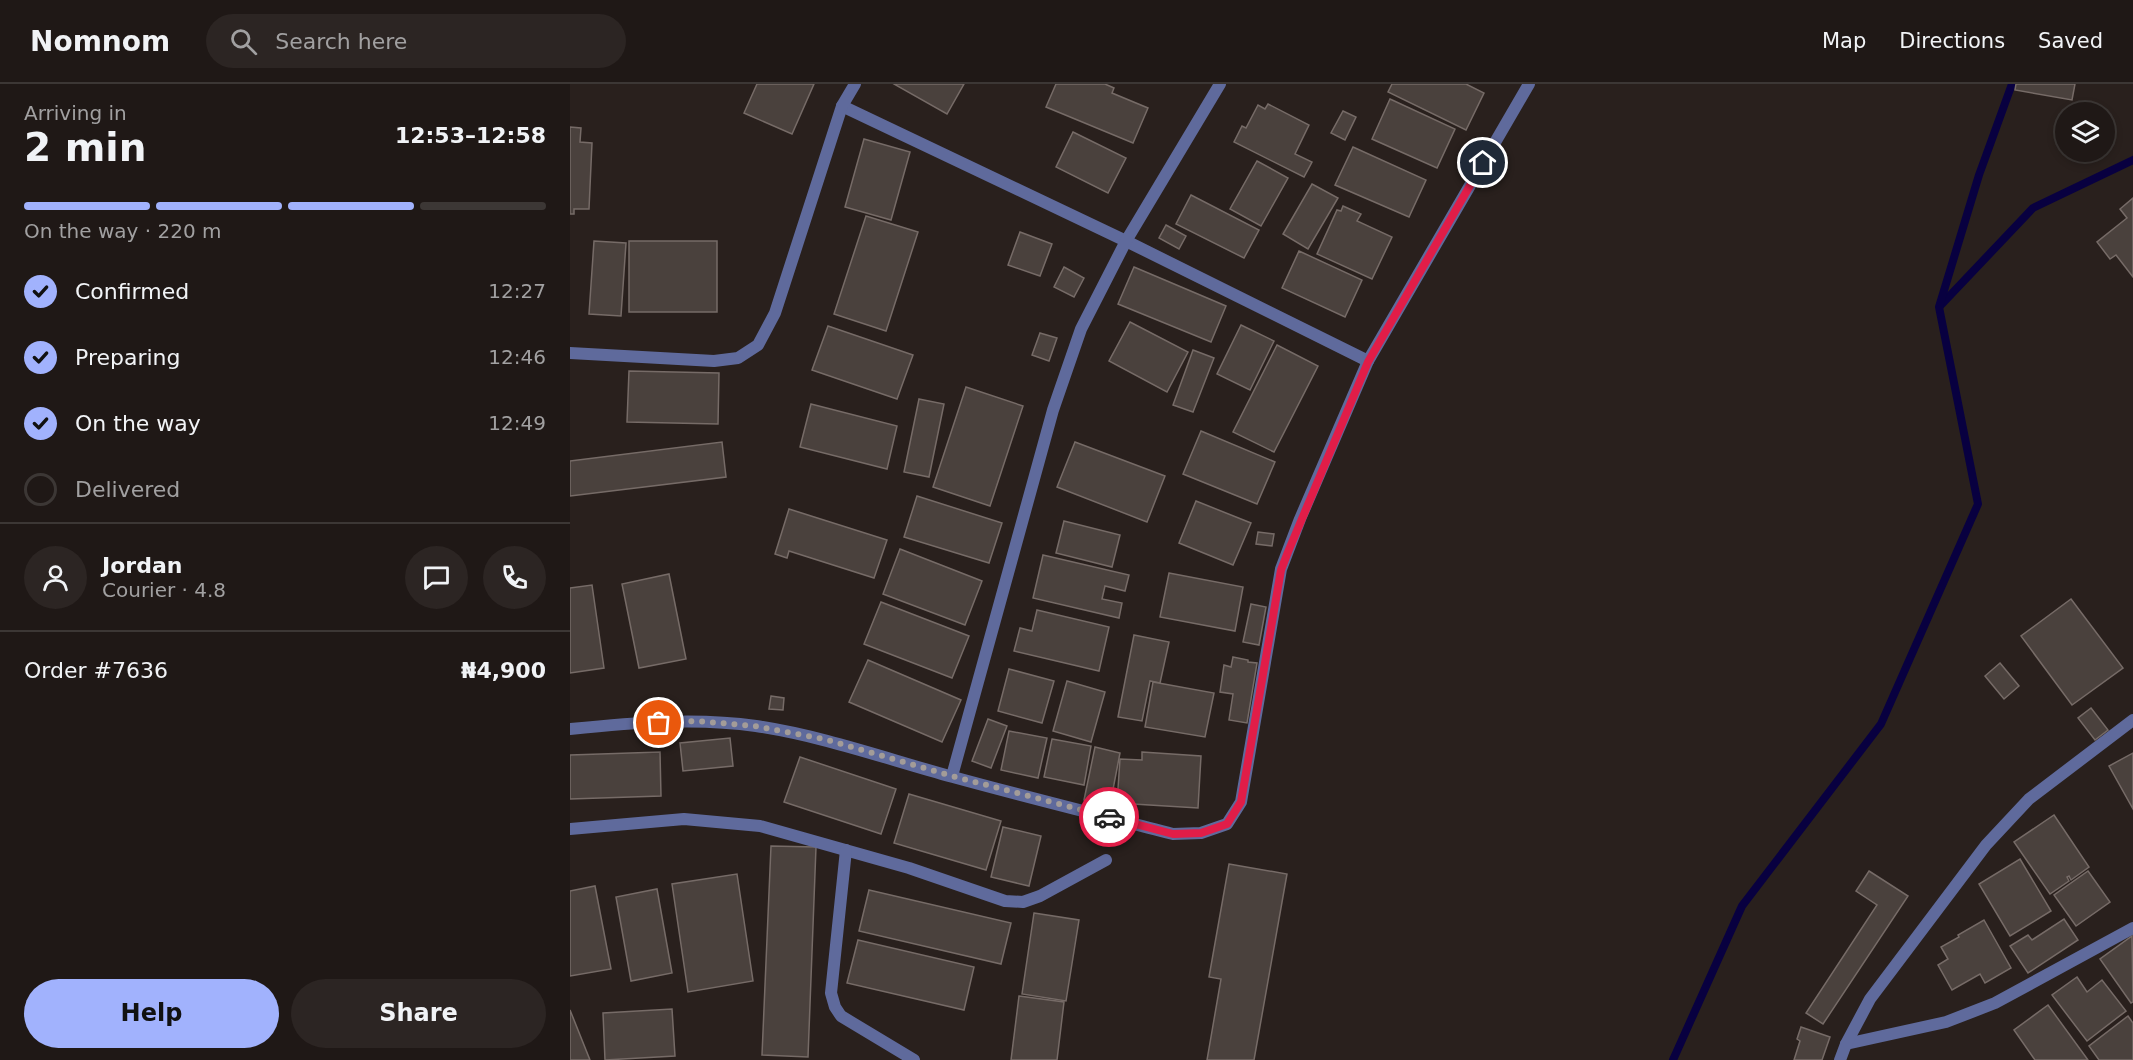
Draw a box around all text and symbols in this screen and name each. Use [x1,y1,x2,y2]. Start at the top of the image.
search box [206,14,626,68]
text: Nomnom [30,25,170,58]
icon: search [227,25,260,58]
text: Search here [275,29,407,54]
text: Map [1822,29,1866,53]
text: Directions [1899,29,2005,53]
text: Saved [2038,29,2103,53]
text: Arriving in [24,101,127,125]
map controls [2055,102,2115,162]
button: layers [2055,102,2115,162]
text: 12:53–12:58 [395,123,546,148]
text: 2 min [24,125,146,170]
pin [1457,137,1508,188]
icon: home [1466,146,1499,179]
text: On the way · 220 m [24,219,222,243]
icon: check [24,275,57,308]
text: Confirmed [75,279,189,304]
text: 12:27 [488,279,546,303]
icon: check [24,341,57,374]
text: Preparing [75,345,181,370]
text: 12:46 [488,345,546,369]
icon: check [24,407,57,440]
text: On the way [75,411,201,436]
text: 12:49 [488,411,546,435]
text: Delivered [75,477,180,502]
button: person [24,546,87,609]
button: chat [405,546,468,609]
button: phone [483,546,546,609]
text: Jordan [102,553,182,578]
text: Courier · 4.8 [102,578,226,602]
text: Order #7636 [24,658,168,683]
text: ₦4,900 [461,658,546,683]
pin [633,697,684,748]
icon: bag [642,706,675,739]
courier [1079,787,1139,847]
icon: car [1093,801,1126,834]
button: Help [24,979,279,1048]
button: Share [291,979,546,1048]

